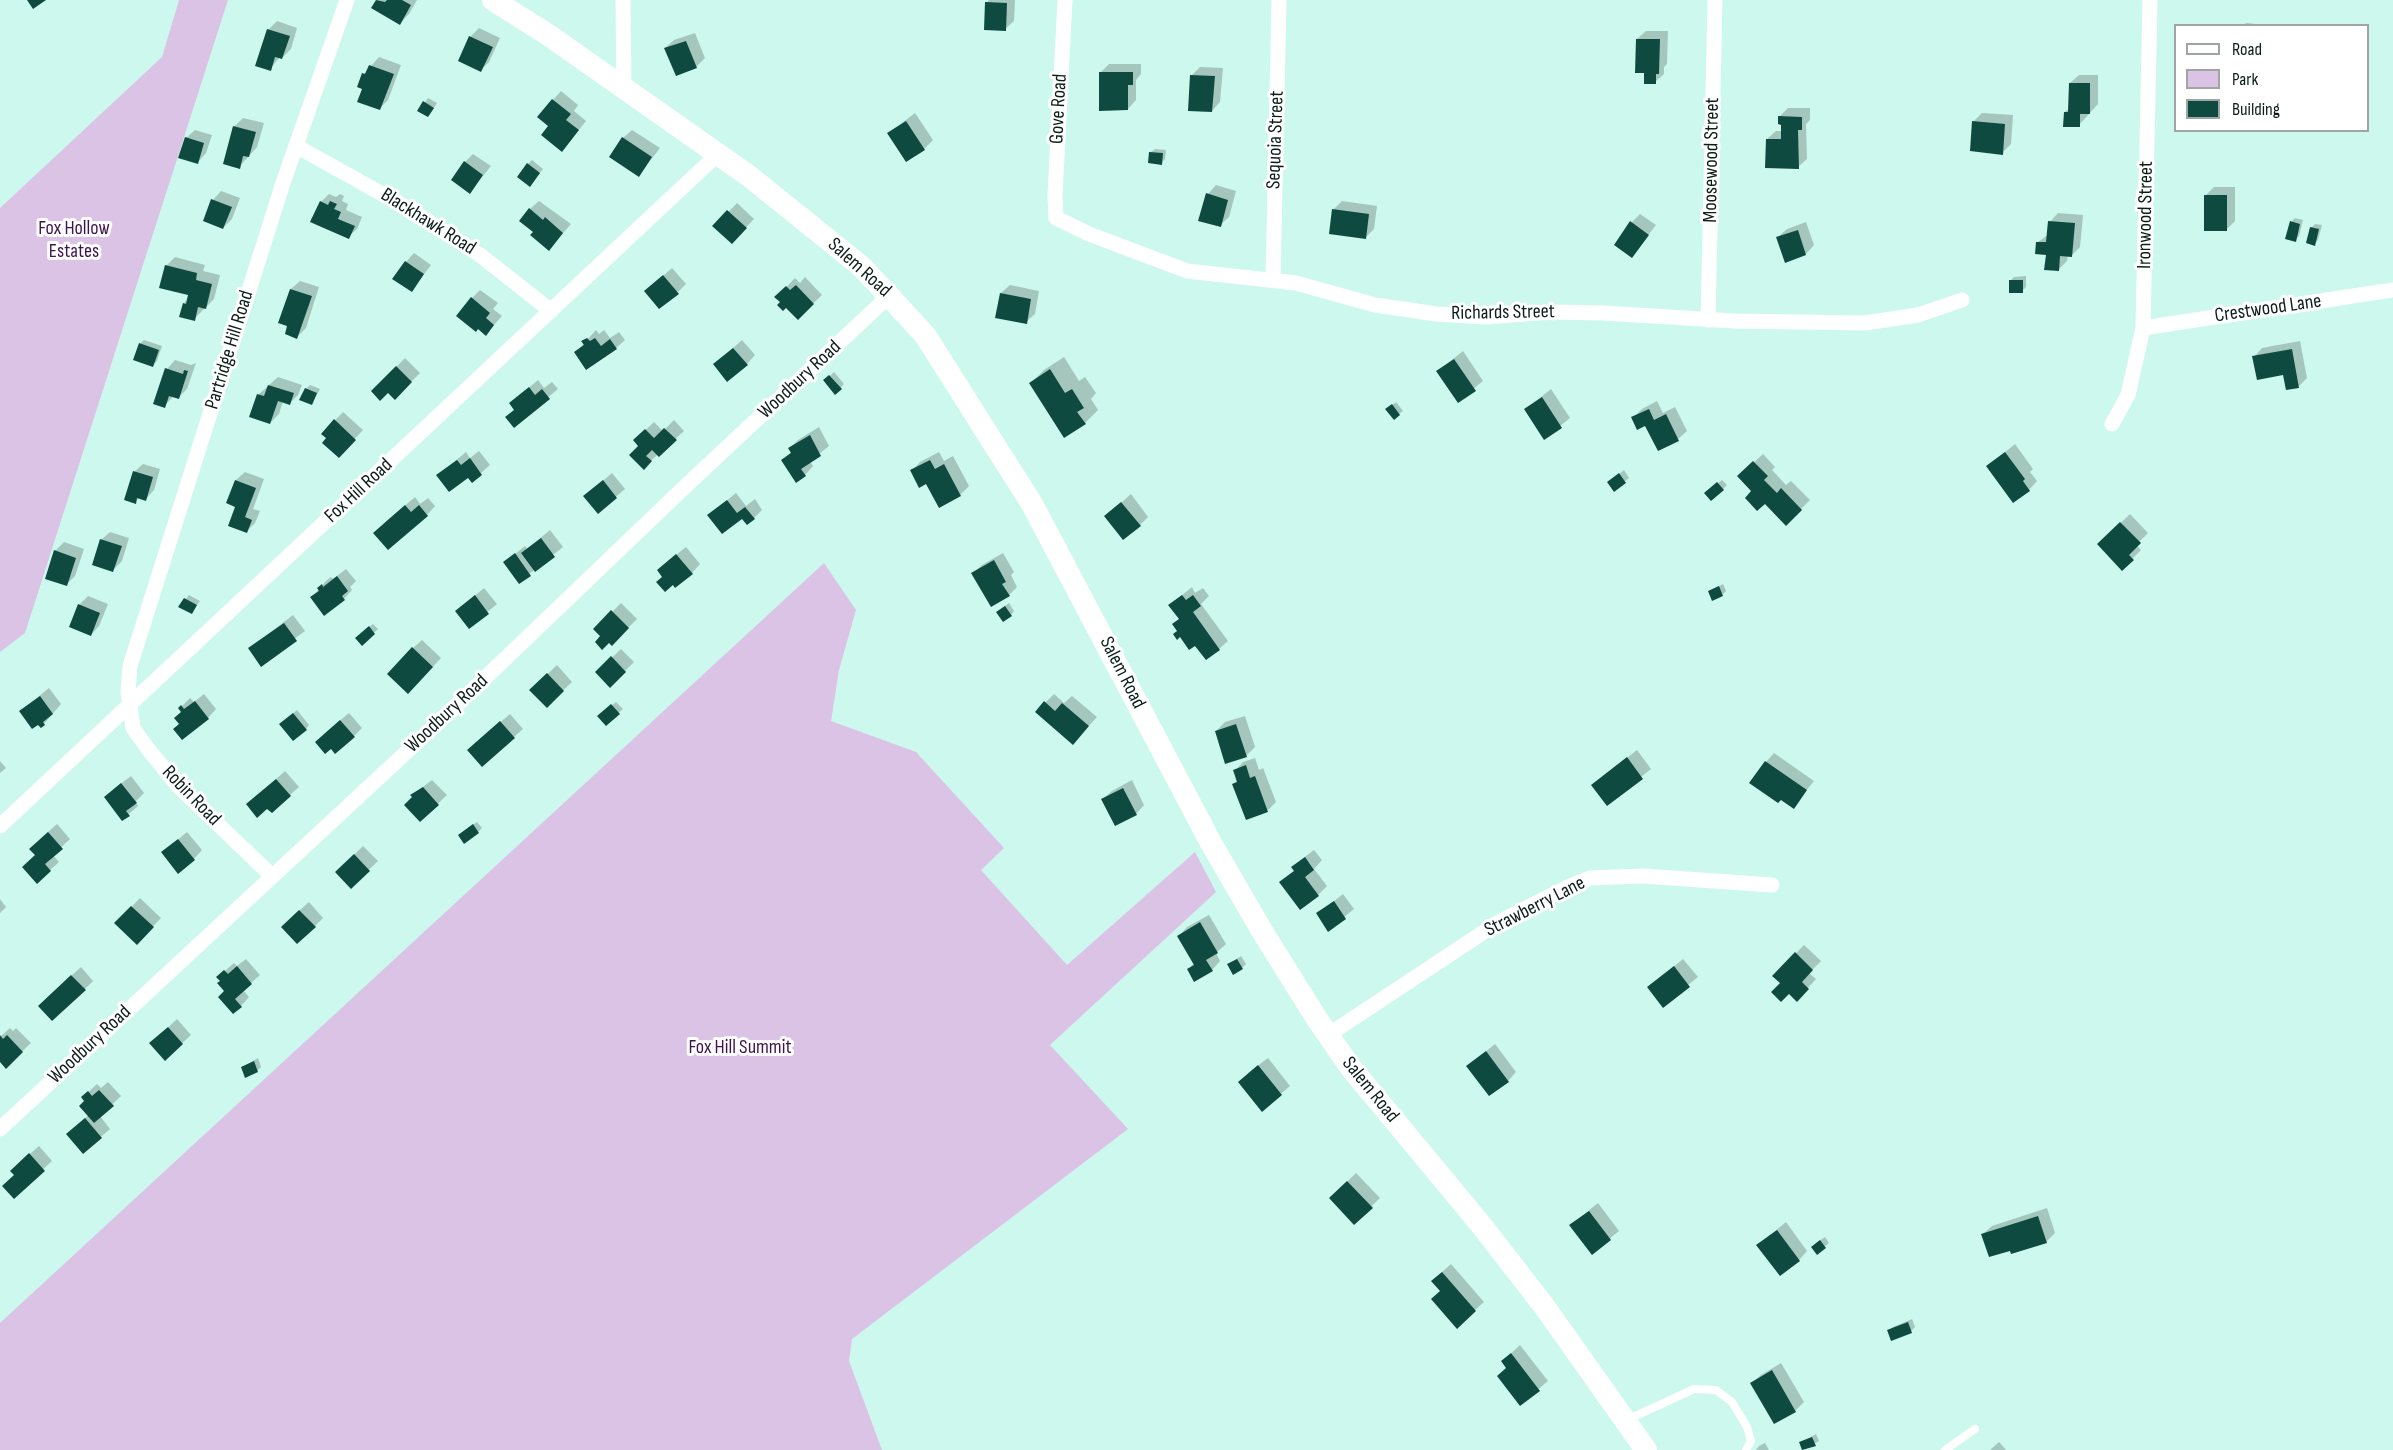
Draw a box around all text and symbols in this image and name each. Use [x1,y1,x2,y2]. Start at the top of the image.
legend [2174,24,2369,132]
text: Road [2232,39,2262,60]
text: Park [2232,69,2258,90]
street label: Gove Road [1045,73,1073,145]
street label: Sequoia Street [1262,90,1290,190]
street label: Moosewood Street [1699,97,1725,223]
text: Building [2232,99,2280,120]
street label: Ironwood Street [2133,161,2159,269]
street label: Blackhawk Road [376,183,480,261]
park label: Fox Hollow Estates [38,217,110,264]
street label: Salem Road [822,233,896,303]
street label: Partridge Hill Road [201,288,259,412]
street label: Crestwood Lane [2213,290,2323,328]
street label: Richards Street [1451,300,1555,326]
street label: Woodbury Road [754,336,846,424]
street label: Fox Hill Road [320,454,398,528]
street label: Salem Road [1094,633,1150,713]
street label: Woodbury Road [401,670,493,758]
street label: Robin Road [157,761,225,831]
street label: Strawberry Lane [1481,871,1589,943]
street label: Woodbury Road [44,1001,136,1089]
park label: Fox Hill Summit [688,1036,792,1060]
street label: Salem Road [1336,1052,1404,1128]

